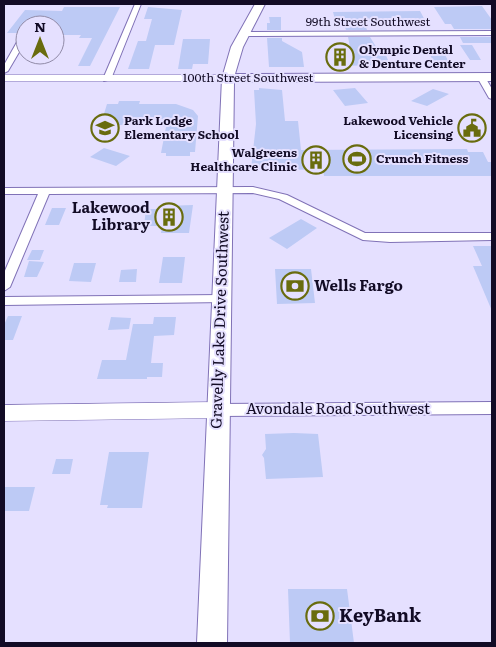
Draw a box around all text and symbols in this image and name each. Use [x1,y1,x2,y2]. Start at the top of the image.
street label: 99th Street Southwest [306,12,430,30]
north arrow [15,15,65,65]
text: N [34,16,46,36]
place label: Olympic Dental & Denture Center [359,40,466,72]
building icon: Olympic Dental & Denture Center [325,42,355,72]
street label: 100th Street Southwest [183,68,314,86]
place label: Park Lodge Elementary School [124,111,240,143]
place label: Lakewood Vehicle Licensing [343,111,454,143]
school or university icon: Park Lodge Elementary School [90,113,120,143]
public building icon: Lakewood Vehicle Licensing [457,113,487,143]
place label: Walgreens Healthcare Clinic [190,143,297,175]
sports icon: Crunch Fitness [342,144,372,174]
building icon: Walgreens Healthcare Clinic [301,145,331,175]
place label: Crunch Fitness [376,149,468,167]
place label: Lakewood Library [72,195,151,235]
building icon: Lakewood Library [154,202,184,232]
street label: Gravelly Lake Drive Southwest [203,211,234,429]
bank icon: Wells Fargo [280,271,310,301]
place label: Wells Fargo [314,273,403,296]
street label: Avondale Road Southwest [246,396,430,419]
bank icon: KeyBank [305,601,335,631]
place label: KeyBank [339,601,422,628]

